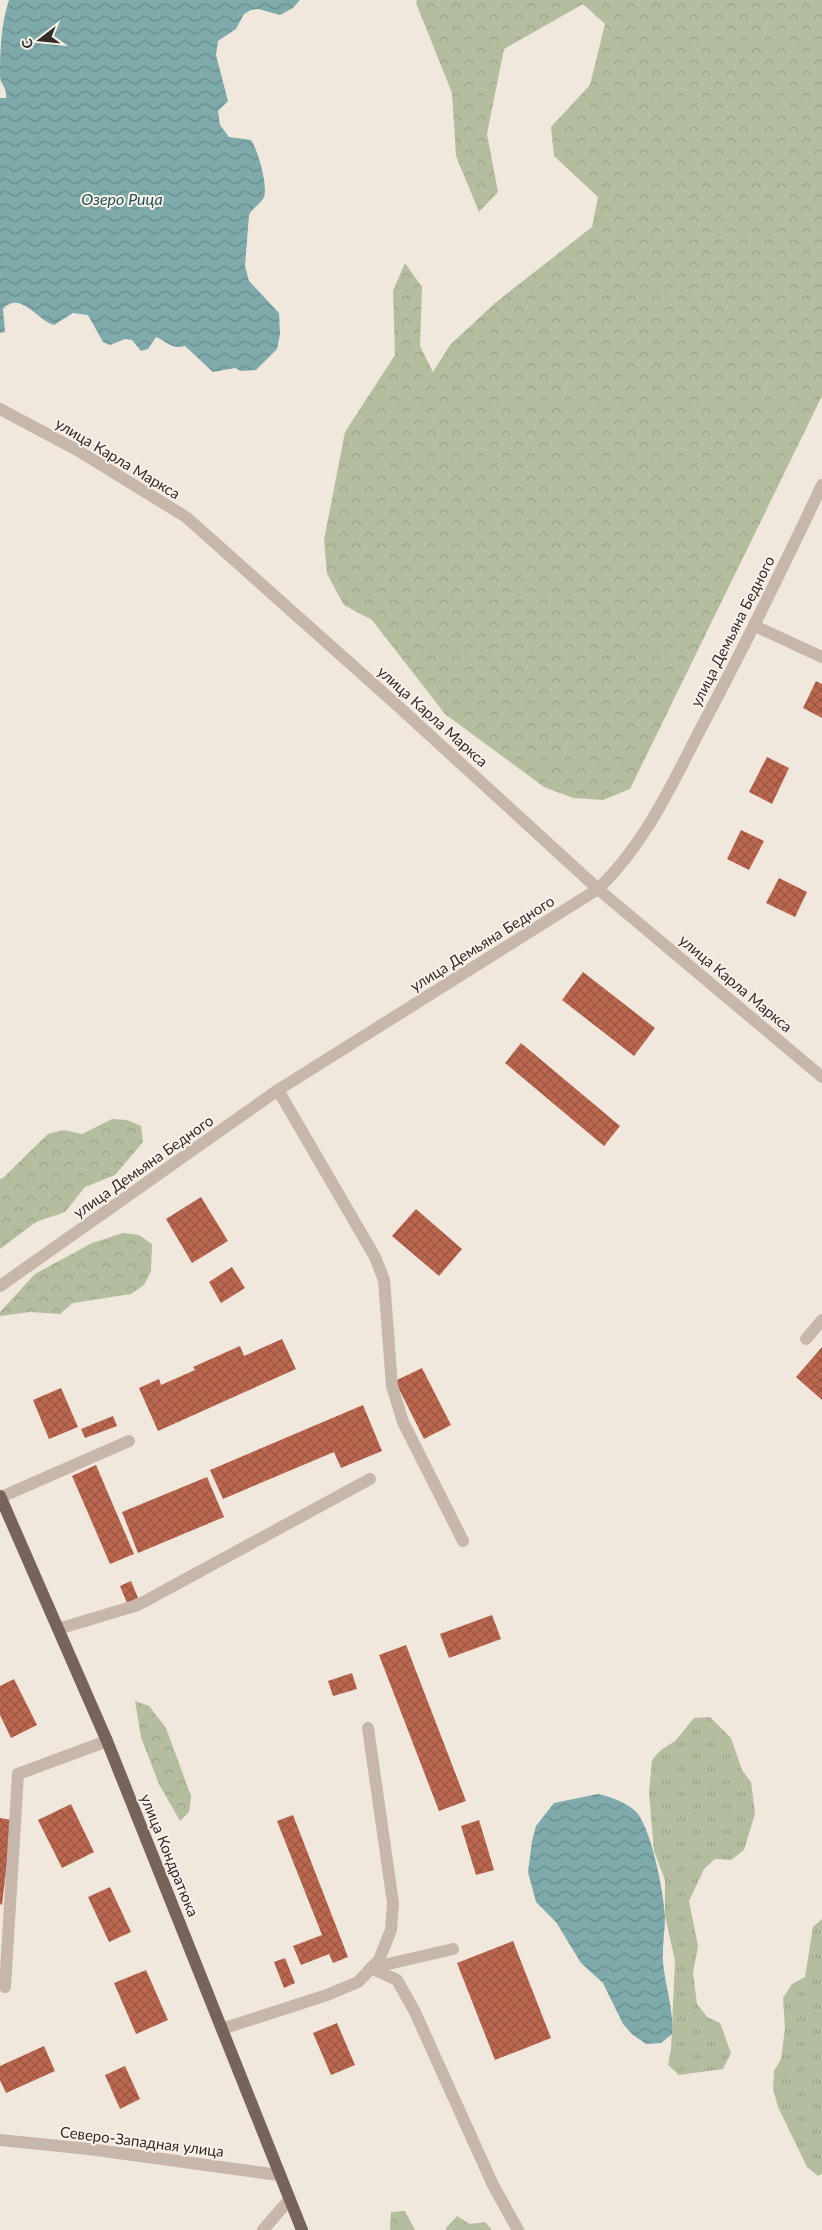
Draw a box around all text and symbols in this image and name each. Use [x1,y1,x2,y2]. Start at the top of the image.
north arrow [15,15,65,65]
text: С [17,36,36,51]
water label: Озеро Рица [81,189,163,208]
street label: улица Карла Маркса [52,414,184,502]
street label: улица Демьяна Бедного [686,553,778,709]
street label: улица Карла Маркса [374,662,492,770]
street label: улица Демьяна Бедного [407,891,557,995]
street label: улица Карла Маркса [676,930,796,1036]
street label: улица Демьяна Бедного [70,1111,216,1221]
street label: улица Кондратюка [137,1791,203,1919]
street label: Северо-Западная улица [59,2122,225,2160]

